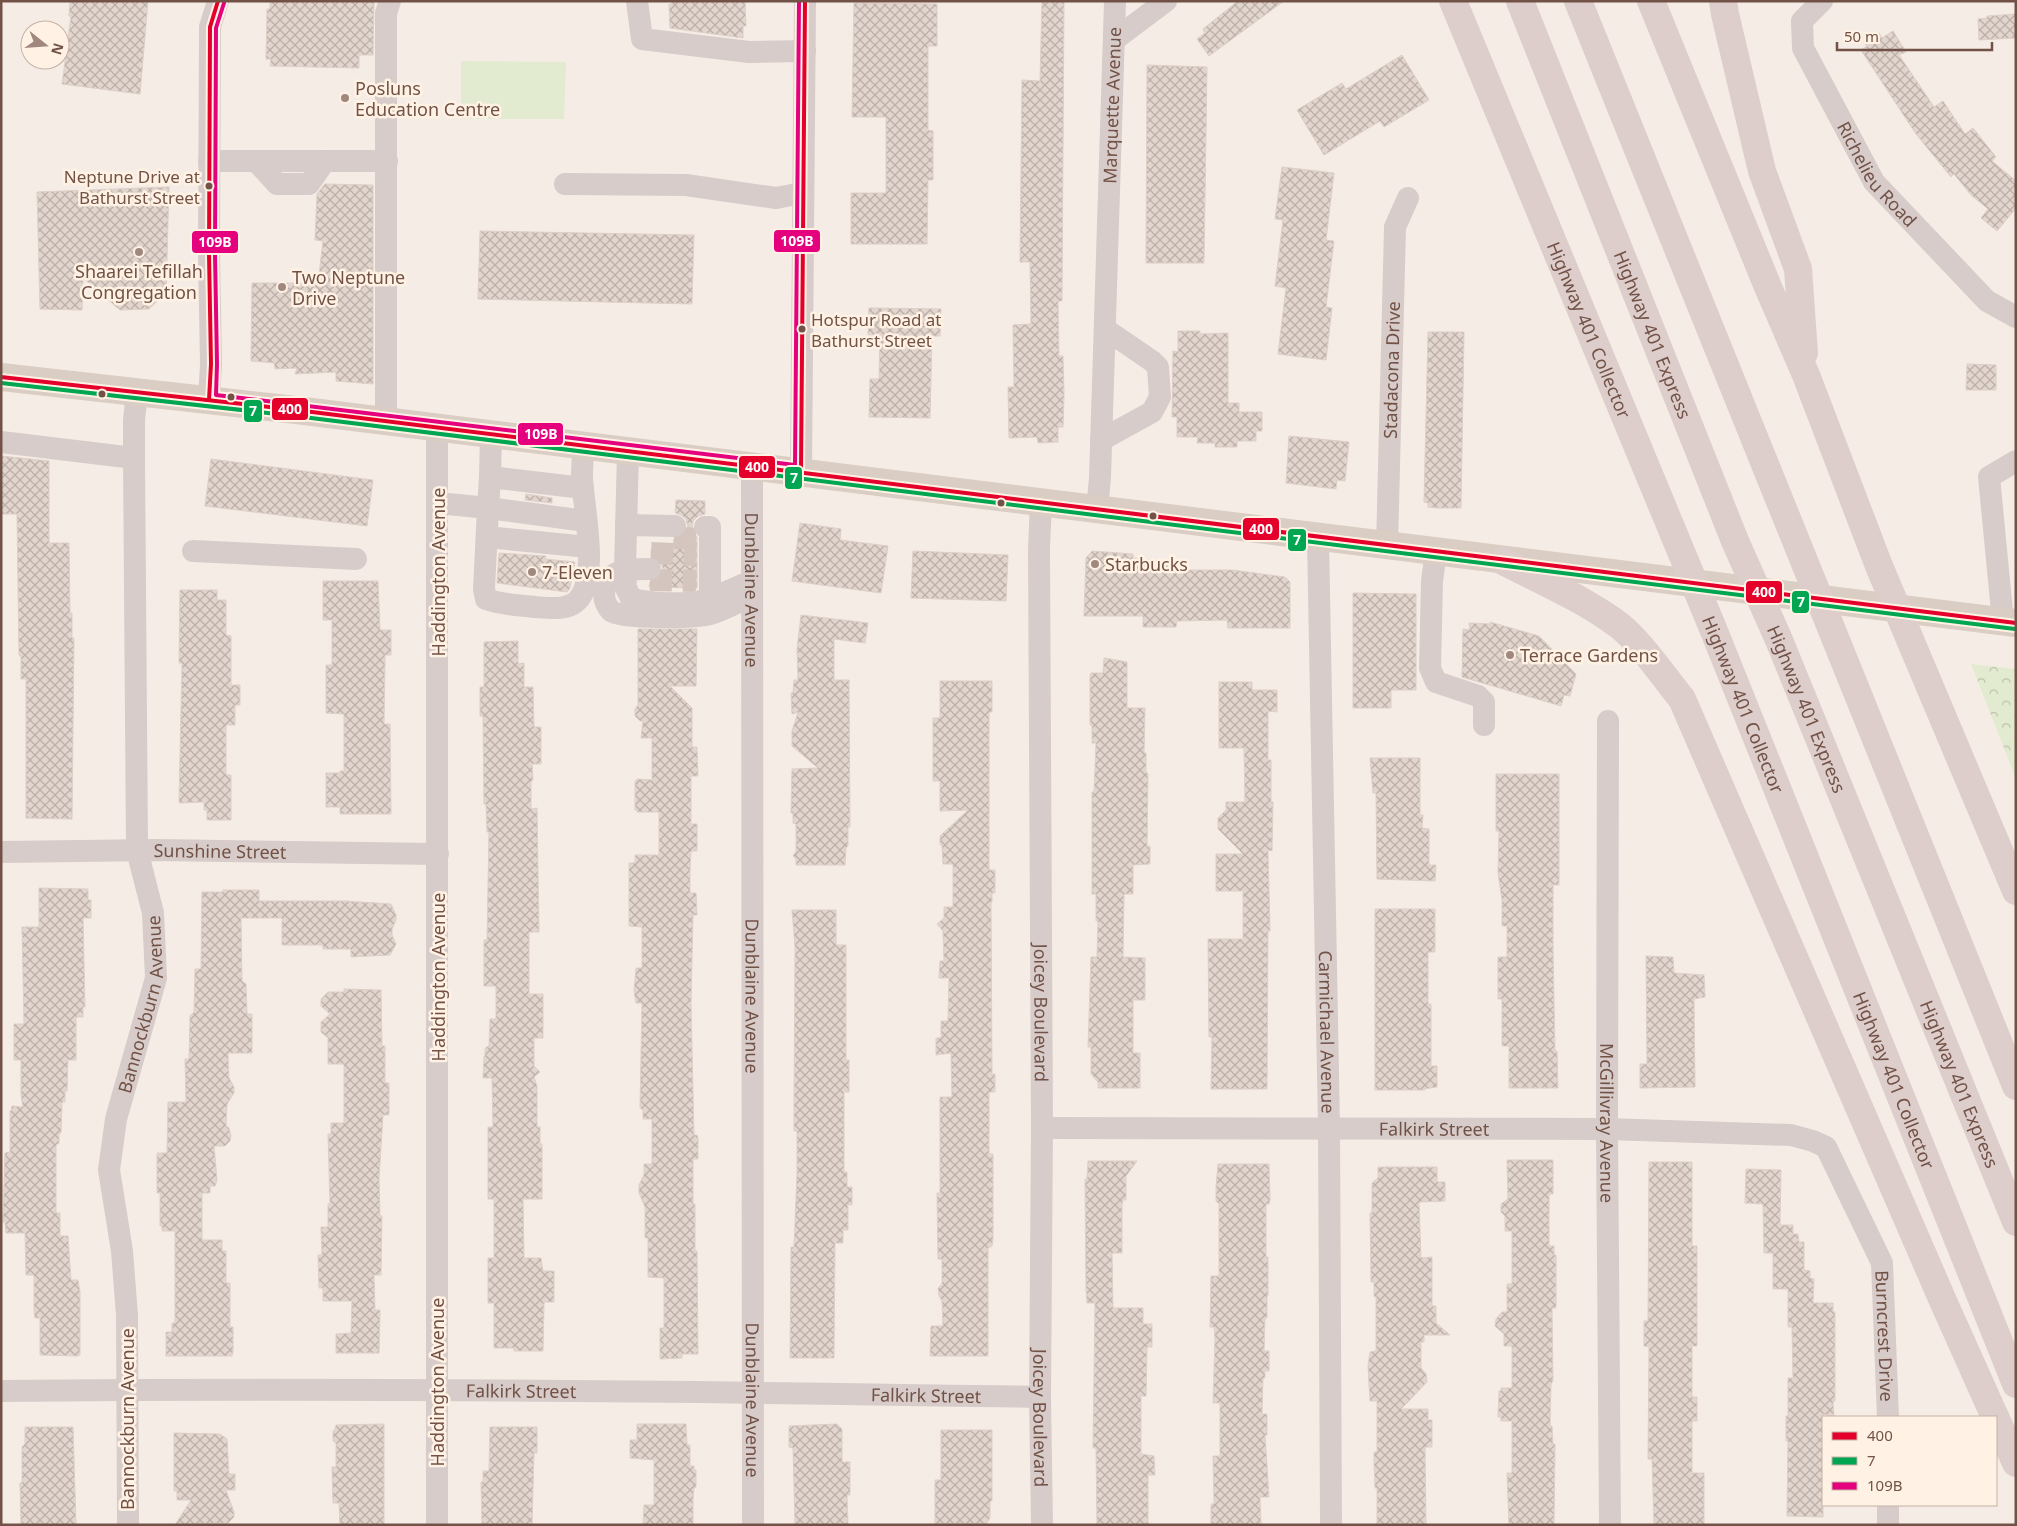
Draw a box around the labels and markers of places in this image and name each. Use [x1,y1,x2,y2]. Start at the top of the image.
place label: Posluns Education Centre [355,76,500,121]
marker: Posluns Education Centre [339,92,351,104]
place label: Neptune Drive at Bathurst Street [64,165,200,209]
marker: Neptune Drive at Bathurst Street [204,181,214,191]
marker: Shaarei Tefillah Congregation [133,246,145,258]
place label: Shaarei Tefillah Congregation [75,259,203,304]
place label: Two Neptune Drive [292,265,405,310]
marker: Two Neptune Drive [276,281,288,293]
place label: Hotspur Road at Bathurst Street [811,308,942,352]
marker: Hotspur Road at Bathurst Street [797,324,807,334]
unlabelled marker [97,389,107,399]
unlabelled marker [226,392,236,402]
unlabelled marker [996,498,1006,508]
unlabelled marker [1148,511,1158,521]
place label: Starbucks [1105,552,1188,576]
marker: Starbucks [1089,558,1101,570]
place label: 7-Eleven [542,560,613,584]
marker: 7-Eleven [526,566,538,578]
place label: Terrace Gardens [1520,643,1658,667]
marker: Terrace Gardens [1504,649,1516,661]

